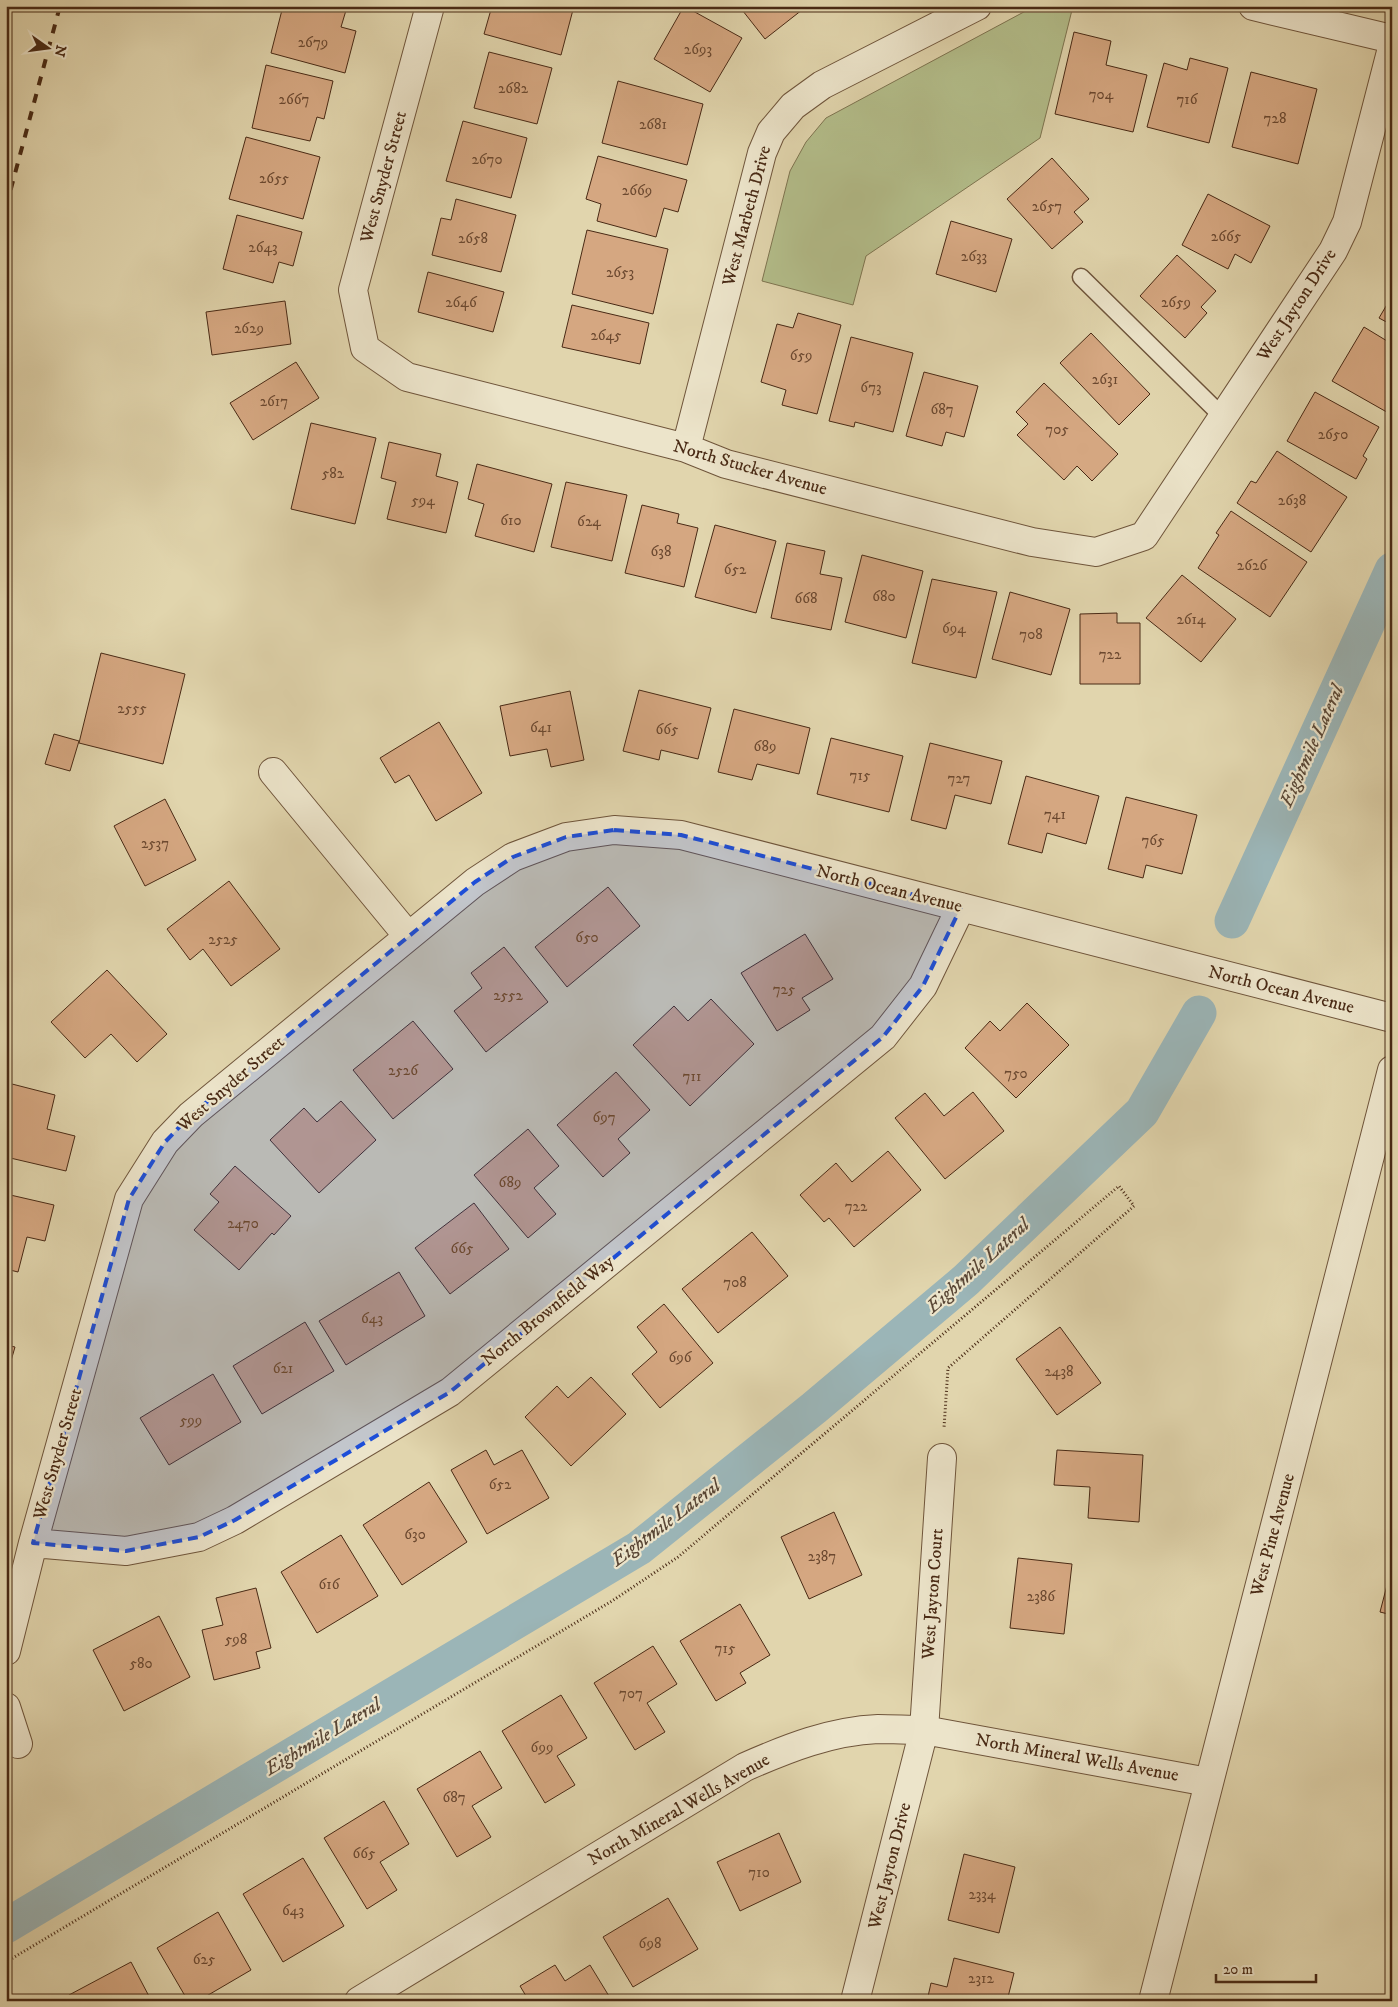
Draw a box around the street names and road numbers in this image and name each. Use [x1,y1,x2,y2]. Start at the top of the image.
street label: West Snyder Street [356,109,412,246]
street label: West Marbeth Drive [717,143,776,290]
street label: West Jayton Drive [1252,245,1341,366]
street label: North Stucker Avenue [670,435,830,501]
street label: North Ocean Avenue [814,860,964,918]
street label: North Ocean Avenue [1206,961,1356,1019]
street label: West Snyder Street [172,1031,289,1137]
street label: North Brownfield Way [477,1251,619,1371]
street label: West Snyder Street [28,1386,87,1523]
street label: West Pine Avenue [1246,1471,1300,1600]
street label: West Jayton Court [917,1528,949,1661]
street label: North Mineral Wells Avenue [974,1729,1180,1787]
street label: North Mineral Wells Avenue [584,1749,774,1871]
street label: West Jayton Drive [863,1801,916,1932]

